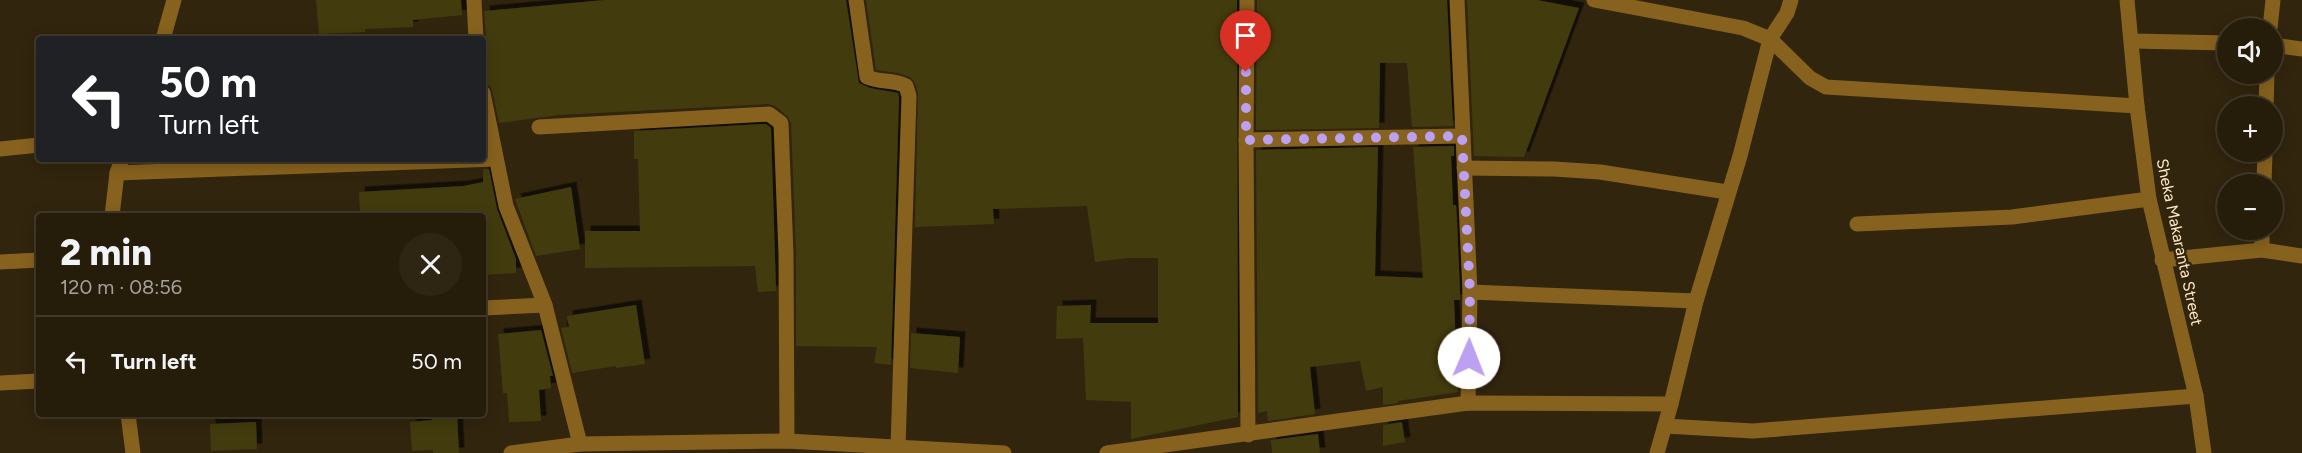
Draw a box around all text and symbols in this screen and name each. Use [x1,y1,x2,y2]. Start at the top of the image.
pin [1220,10,1271,72]
map controls [2217,18,2283,240]
button: sound [2217,18,2283,84]
icon: arrive [1229,19,1262,52]
text: 50 m [159,57,257,108]
icon: left [60,60,138,138]
button: + [2217,96,2283,162]
text: Turn left [159,108,259,141]
street label: Sheka Makaranta Street [2153,157,2206,327]
button: − [2217,174,2283,240]
text: 2 min [60,231,152,274]
button: close [399,233,462,296]
text: 120 m · 08:56 [60,275,182,299]
position arrow [1437,326,1501,390]
icon: left [60,345,93,378]
text: Turn left [111,348,197,375]
text: 50 m [411,348,462,375]

